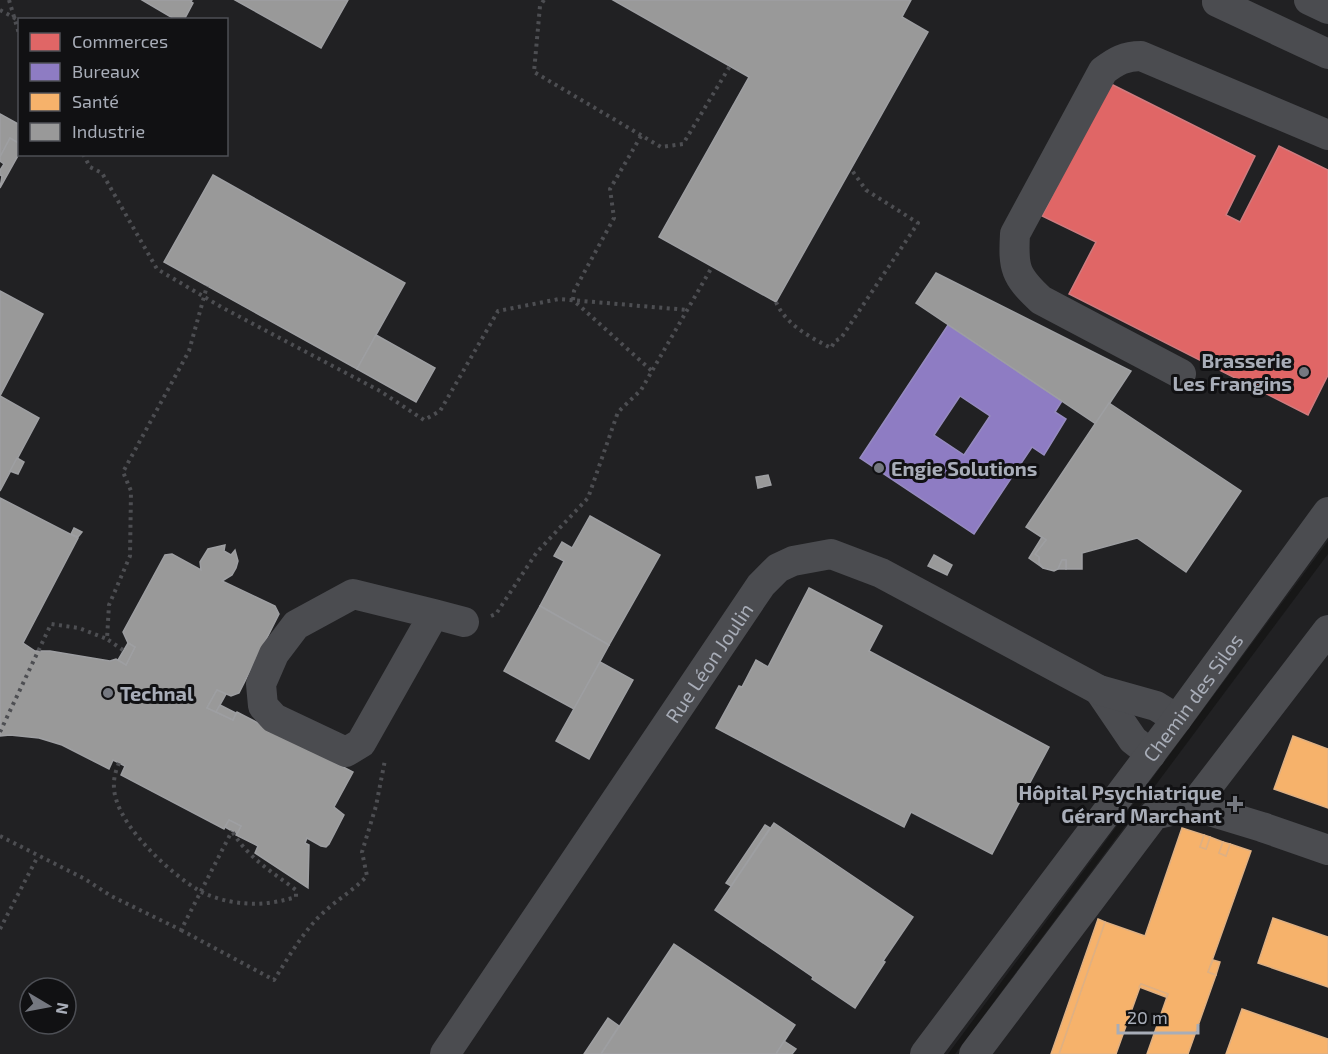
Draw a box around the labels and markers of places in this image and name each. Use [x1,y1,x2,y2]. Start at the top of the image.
place label: Brasserie Les Frangins [1173,348,1292,395]
marker: Brasserie Les Frangins [1297,365,1311,379]
place label: Engie Solutions [891,456,1037,480]
marker: Engie Solutions [872,461,886,475]
place label: Technal [120,681,194,705]
marker: Technal [101,686,115,700]
place label: Hôpital Psychiatrique Gérard Marchant [1018,780,1222,827]
marker: Hôpital Psychiatrique Gérard Marchant [1226,795,1244,813]

